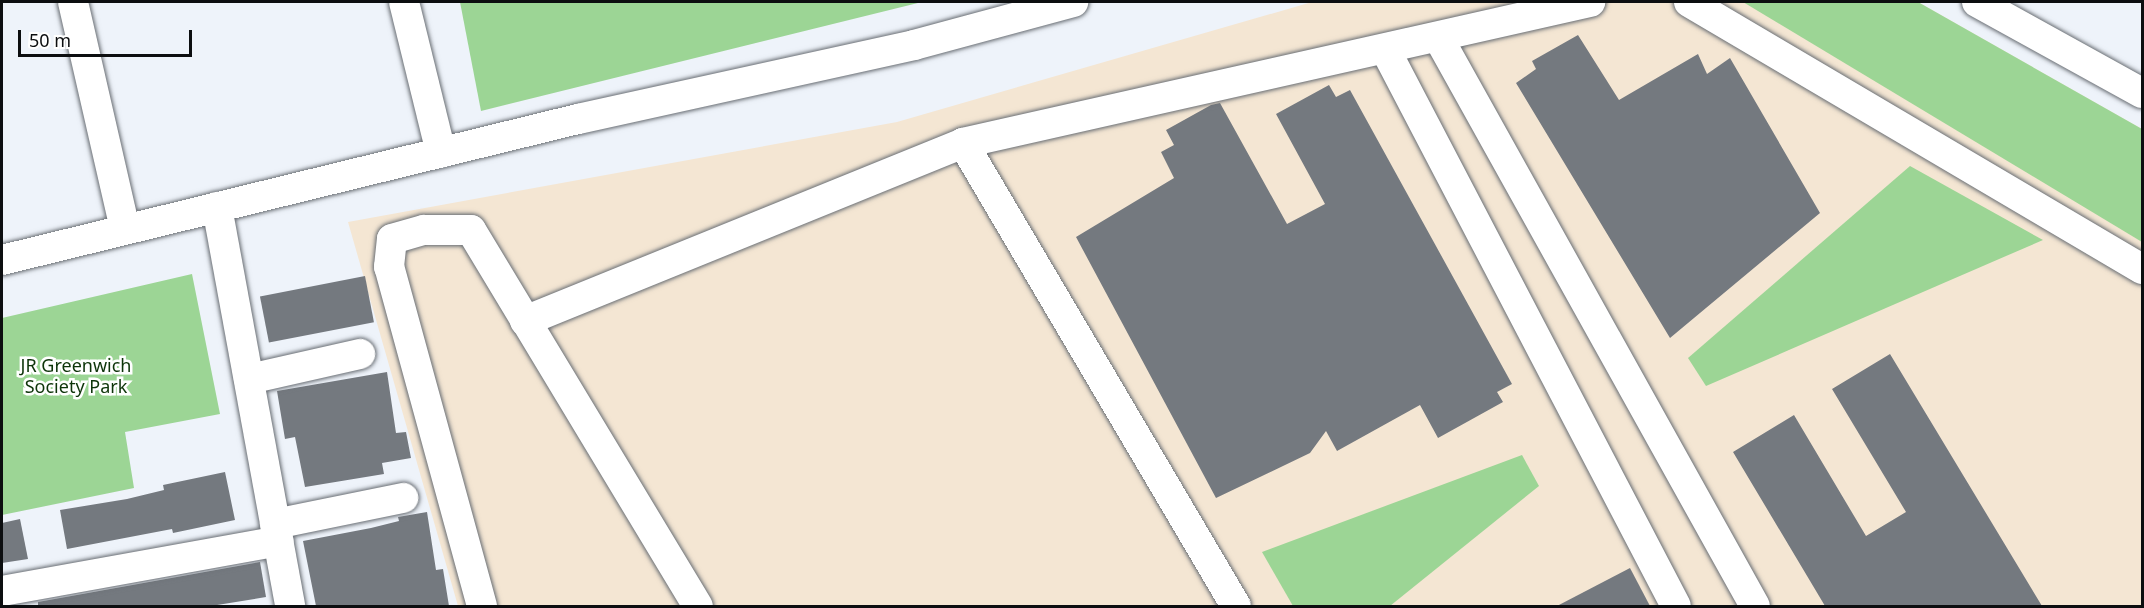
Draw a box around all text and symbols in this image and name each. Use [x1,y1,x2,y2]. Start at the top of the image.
scale bar [21,18,195,56]
text: 50 m [29,28,71,52]
park label: JR Greenwich Society Park [21,355,131,398]

